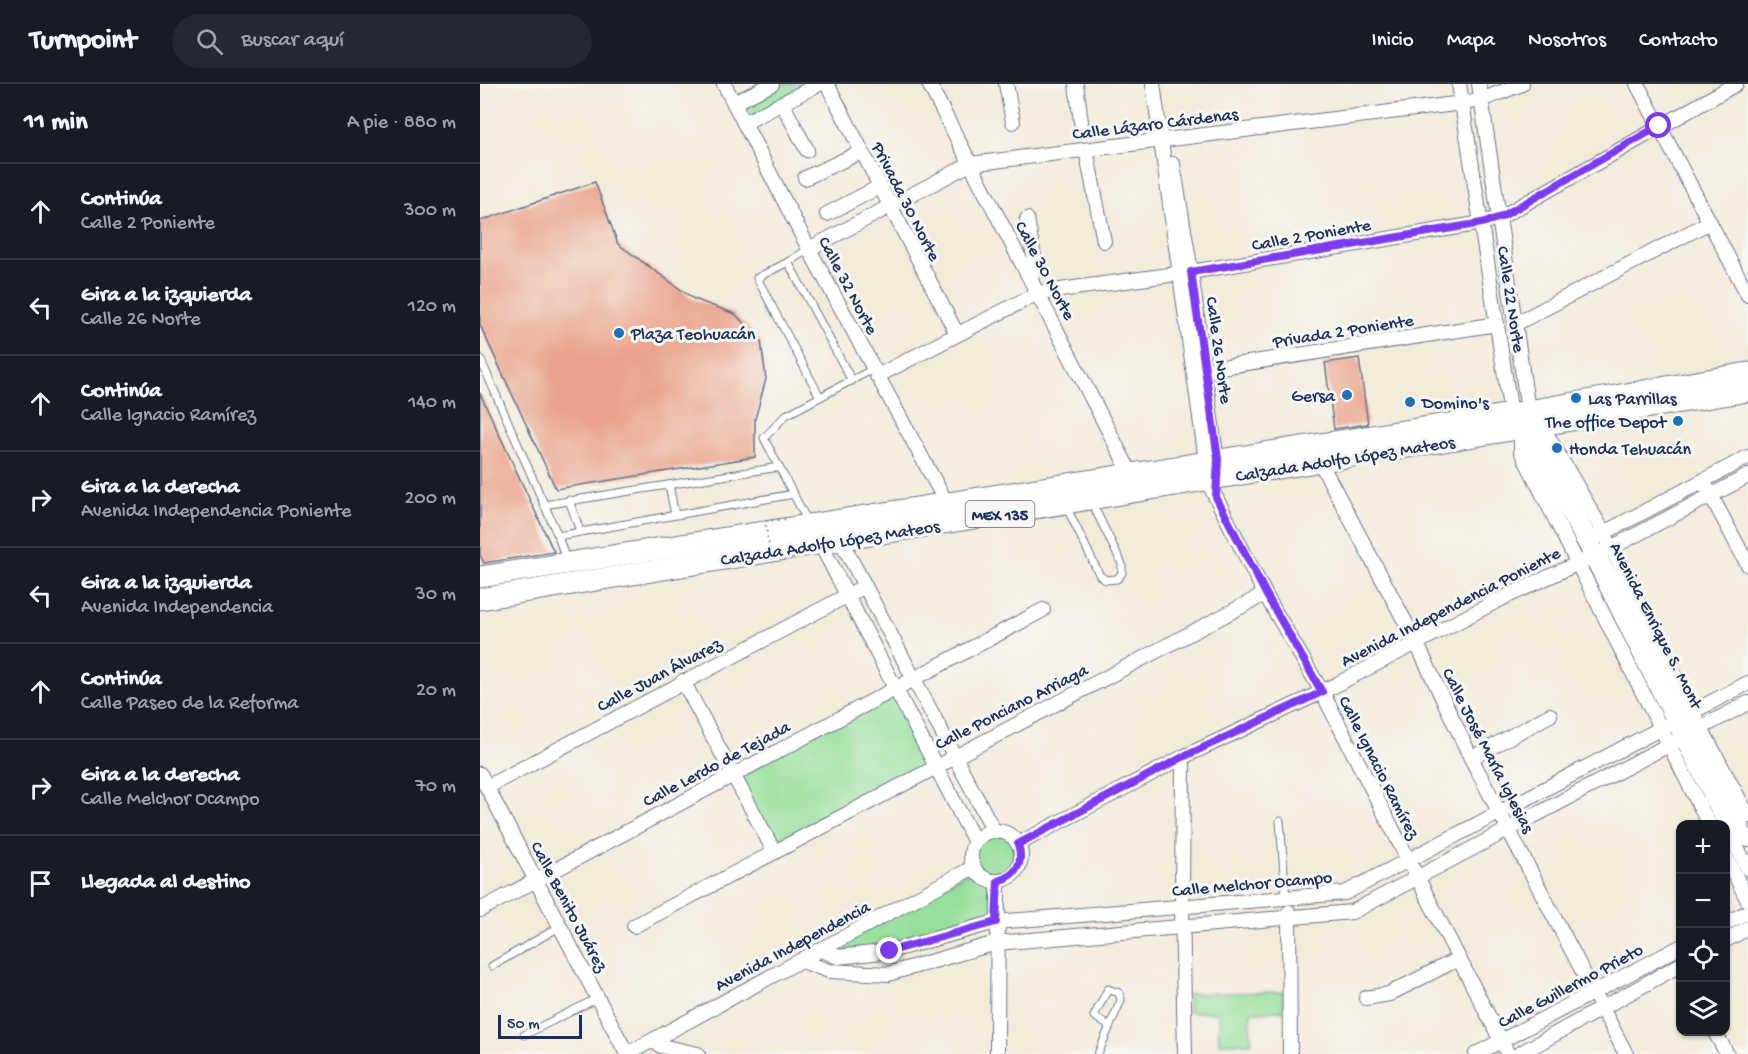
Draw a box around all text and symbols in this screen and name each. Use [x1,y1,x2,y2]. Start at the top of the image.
search box [172,14,592,68]
text: Turnpoint [30,25,136,58]
icon: search [193,25,226,58]
text: Buscar aquí [241,28,344,54]
text: Inicio [1372,29,1414,54]
text: Mapa [1447,29,1495,54]
text: Nosotros [1528,29,1606,54]
text: Contacto [1639,29,1718,54]
street label: Calle Lázaro Cárdenas [1071,105,1241,146]
text: 11 min [24,108,88,139]
text: A pie · 880 m [347,112,456,135]
route start [1645,112,1671,138]
street label: Privada 30 Norte [865,138,944,266]
text: Continúa [81,187,162,213]
icon: ahead [24,195,57,228]
text: 300 m [404,200,456,223]
text: Calle 2 Poniente [81,213,215,236]
street label: Calle 2 Poniente [1250,216,1373,257]
street label: Calle 30 Norte [1009,218,1079,325]
street label: Calle 32 Norte [812,234,882,339]
street label: Calle 22 Norte [1491,245,1528,355]
text: Gira a la izquierda [81,283,252,309]
icon: left [24,291,57,324]
text: 120 m [408,296,456,319]
street label: Calle 26 Norte [1200,296,1236,406]
text: Calle 26 Norte [81,309,201,332]
street label: Privada 2 Poniente [1271,311,1416,354]
place label: Plaza Teohuacán [630,325,756,346]
marker: Plaza Teohuacán [612,326,626,340]
text: Continúa [81,379,162,405]
icon: ahead [24,387,57,420]
place label: Gersa [1291,387,1336,408]
marker: Gersa [1340,388,1354,402]
place label: Las Parrillas [1588,390,1678,411]
marker: Las Parrillas [1569,391,1583,405]
text: 140 m [408,392,456,415]
place label: Domino's [1421,394,1490,415]
marker: Domino's [1403,395,1417,409]
text: Calle Ignacio Ramírez [81,405,256,428]
place label: The office Depot [1544,413,1668,434]
marker: The office Depot [1671,414,1685,428]
street label: Calzada Adolfo López Mateos [1234,433,1458,488]
place label: Honda Tehuacán [1569,440,1691,461]
marker: Honda Tehuacán [1550,441,1564,455]
text: Gira a la derecha [81,475,239,501]
icon: right [24,483,57,516]
text: 200 m [405,488,456,511]
text: Avenida Independencia Poniente [81,501,351,524]
road number: MEX 135 [966,501,1034,527]
street label: Calzada Adolfo López Mateos [719,517,943,572]
street label: Avenida Enrique S. Mont [1604,539,1707,714]
street label: Avenida Independencia Poniente [1338,543,1565,673]
text: Gira a la izquierda [81,571,252,597]
icon: left [24,579,57,612]
text: 30 m [415,584,456,607]
text: Avenida Independencia [81,597,273,620]
street label: Calle Juan Álvarez [594,633,727,718]
street label: Calle Ponciano Arriaga [932,660,1093,756]
street label: Calle José María Iglesias [1436,665,1538,838]
text: Continúa [81,667,162,693]
icon: ahead [24,675,57,708]
text: 20 m [416,680,456,703]
text: Calle Paseo de la Reforma [81,693,298,716]
street label: Calle Ignacio Ramírez [1333,693,1423,844]
street label: Calle Lerdo de Tejada [640,717,795,813]
text: Gira a la derecha [81,763,239,789]
icon: right [24,771,57,804]
text: 70 m [415,776,456,799]
text: Calle Melchor Ocampo [81,789,260,812]
map controls [1676,820,1730,1036]
button: + [1676,820,1730,874]
street label: Calle Benito Juárez [525,838,612,977]
icon: arrive [24,867,57,900]
street label: Calle Melchor Ocampo [1171,868,1333,903]
text: Llegada al destino [81,870,251,896]
button: − [1676,874,1730,928]
street label: Avenida Independencia [712,897,875,997]
button: locate [1676,928,1730,982]
route end [876,937,902,963]
street label: Calle Guillermo Prieto [1495,940,1647,1034]
button: layers [1676,982,1730,1036]
scale bar [498,1012,582,1040]
text: 50 m [507,1016,540,1035]

